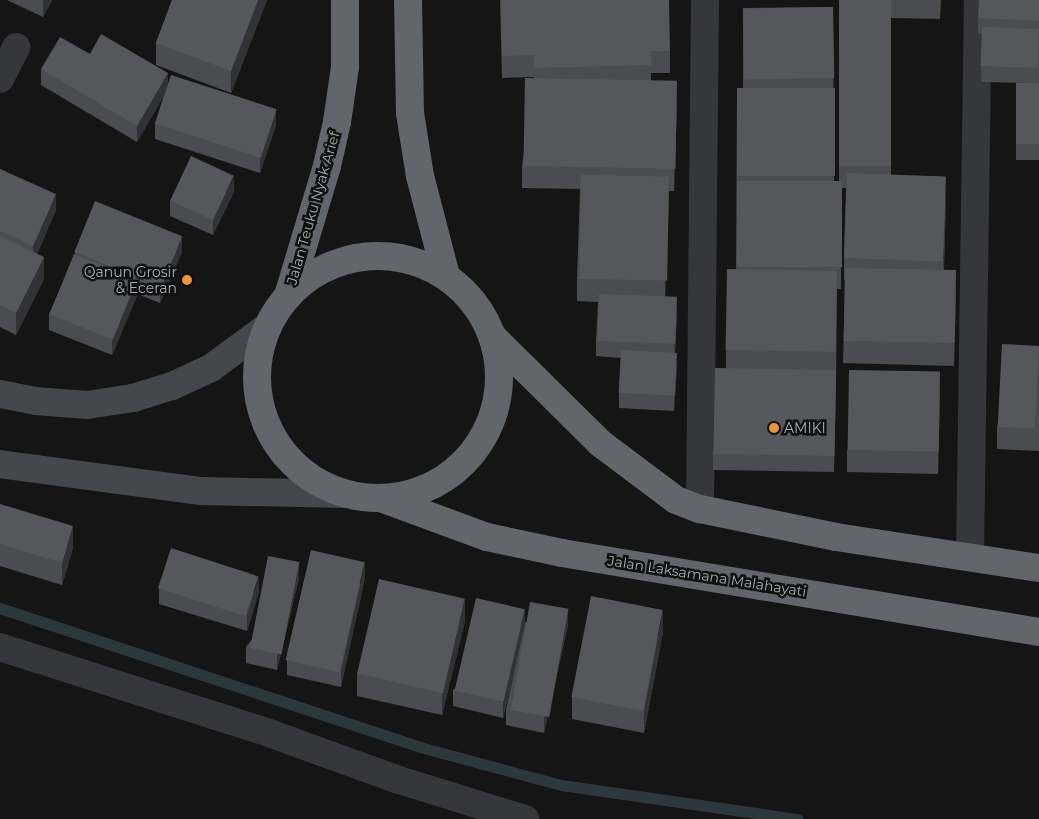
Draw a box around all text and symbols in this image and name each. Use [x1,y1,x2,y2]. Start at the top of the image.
street label: Jalan Teuku Nyak Arief [283,130,343,286]
place label: Qanun Grosir & Eceran [84,264,177,296]
marker: Qanun Grosir & Eceran [181,274,193,286]
place label: AMIKI [784,420,826,436]
marker: AMIKI [768,422,780,434]
street label: Jalan Laksamana Malahayati [607,552,807,600]

